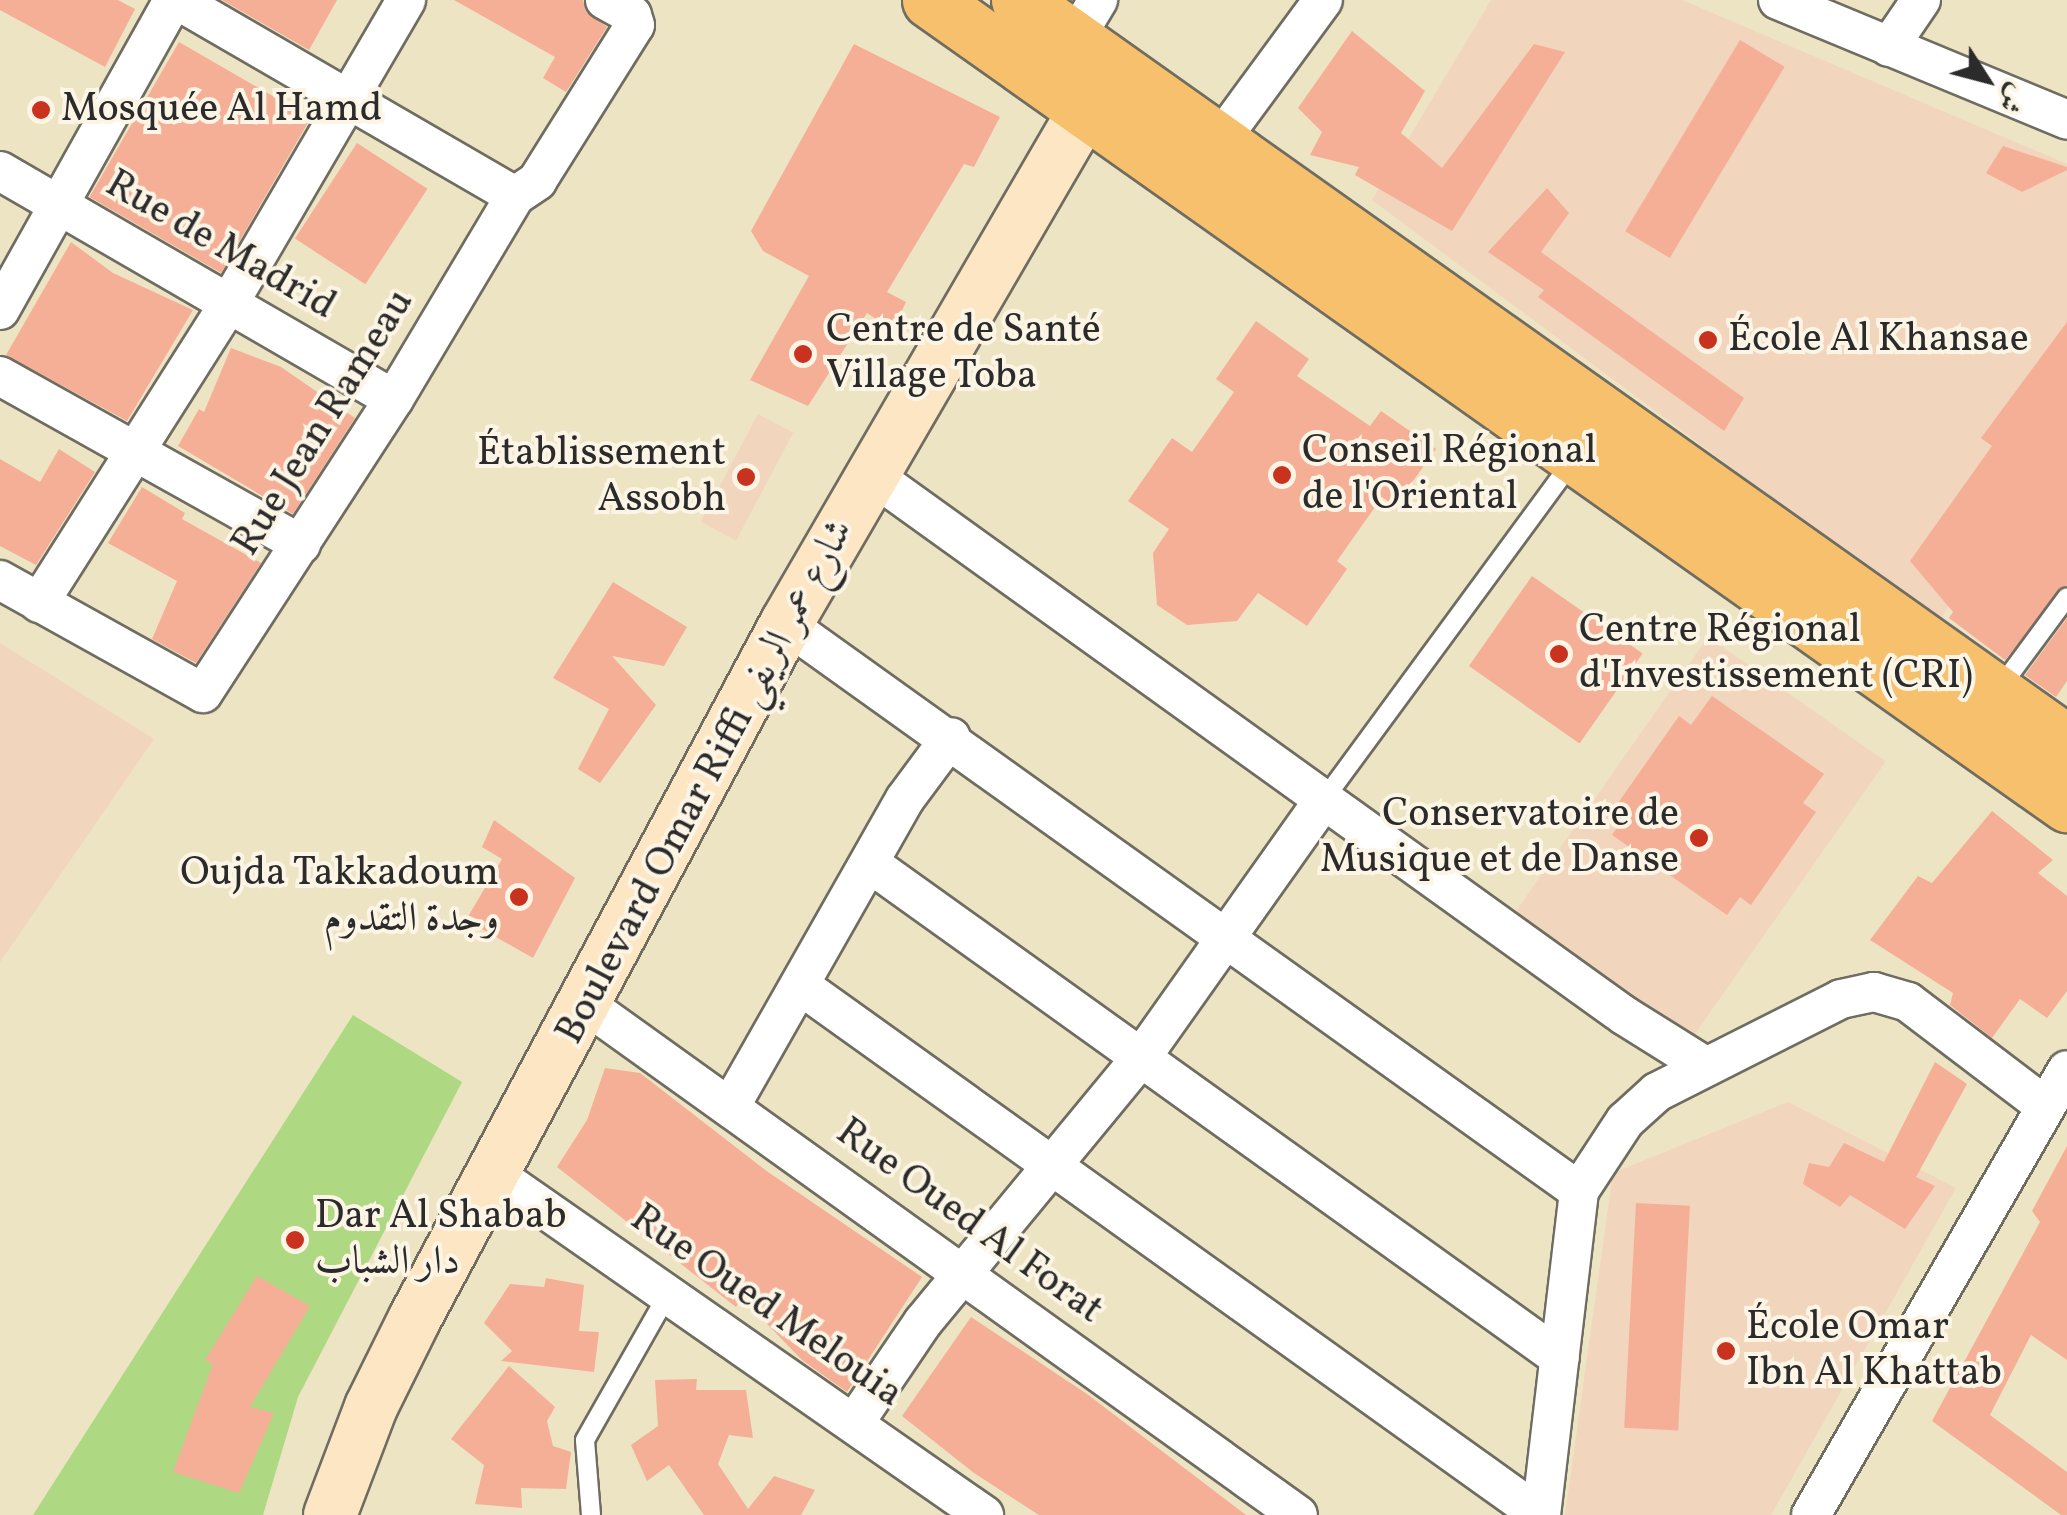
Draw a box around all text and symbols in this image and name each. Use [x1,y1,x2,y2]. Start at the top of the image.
north arrow [1937,30,2037,130]
text: ش [1988,75,2036,121]
place label: Mosquée Al Hamd [61,86,382,134]
marker: Mosquée Al Hamd [30,99,52,121]
street label: Rue de Madrid [97,161,343,331]
street label: Rue Jean Rameau [223,281,425,565]
place label: Centre de Santé Village Toba [826,307,1101,401]
place label: École Al Khansae [1728,316,2029,364]
marker: École Al Khansae [1697,329,1719,351]
marker: Centre de Santé Village Toba [790,341,816,367]
place label: Conseil Régional de l'Oriental [1302,428,1596,522]
place label: Établissement Assobh [477,430,726,524]
marker: Conseil Régional de l'Oriental [1271,464,1293,486]
marker: Établissement Assobh [735,466,757,488]
street label: Boulevard Omar Riffi شارع عمر الريفي [547,511,865,1053]
place label: Centre Régional d'Investissement (CRI) [1579,607,1973,701]
marker: Centre Régional d'Investissement (CRI) [1548,643,1570,665]
place label: Conservatoire de Musique et de Danse [1320,791,1679,885]
marker: Conservatoire de Musique et de Danse [1688,827,1710,849]
place label: Oujda Takkadoum وجدة التقدوم [179,850,499,944]
marker: Oujda Takkadoum وجدة التقدوم [508,886,530,908]
street label: Rue Oued Al Forat [826,1109,1112,1335]
place label: Dar Al Shabab دار الشباب [315,1193,567,1287]
street label: Rue Oued Melouia [621,1195,911,1419]
marker: Dar Al Shabab دار الشباب [284,1229,306,1251]
place label: École Omar Ibn Al Khattab [1746,1304,2002,1398]
marker: École Omar Ibn Al Khattab [1715,1340,1737,1362]

